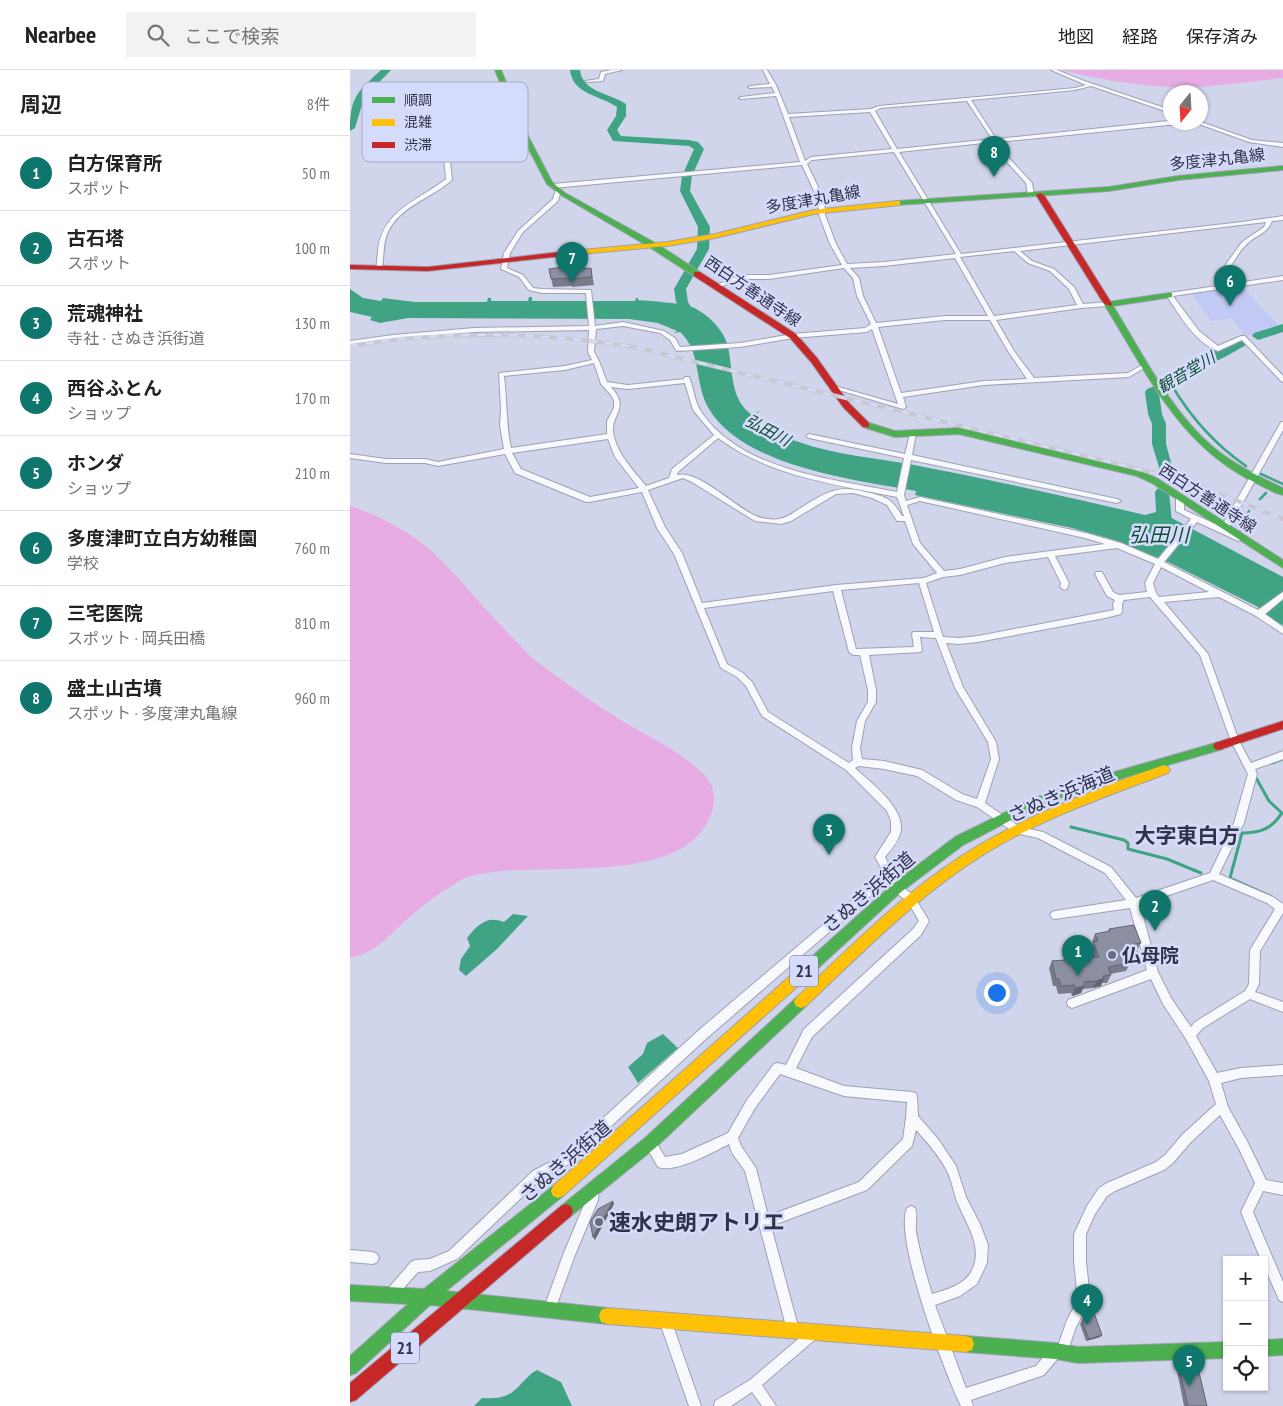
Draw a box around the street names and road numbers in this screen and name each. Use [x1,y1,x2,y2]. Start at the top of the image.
street label: 多度津丸亀線 [1168,144,1266,174]
street label: 多度津丸亀線 [764,181,862,217]
street label: 西白方善通寺線 [701,251,805,331]
street label: 西白方善通寺線 [1156,459,1260,537]
street label: さぬき浜海道 [1004,761,1118,827]
street label: さぬき浜街道 [817,846,919,938]
road number: 21 [790,956,818,986]
street label: さぬき浜街道 [514,1115,616,1207]
road number: 21 [391,1332,419,1364]

